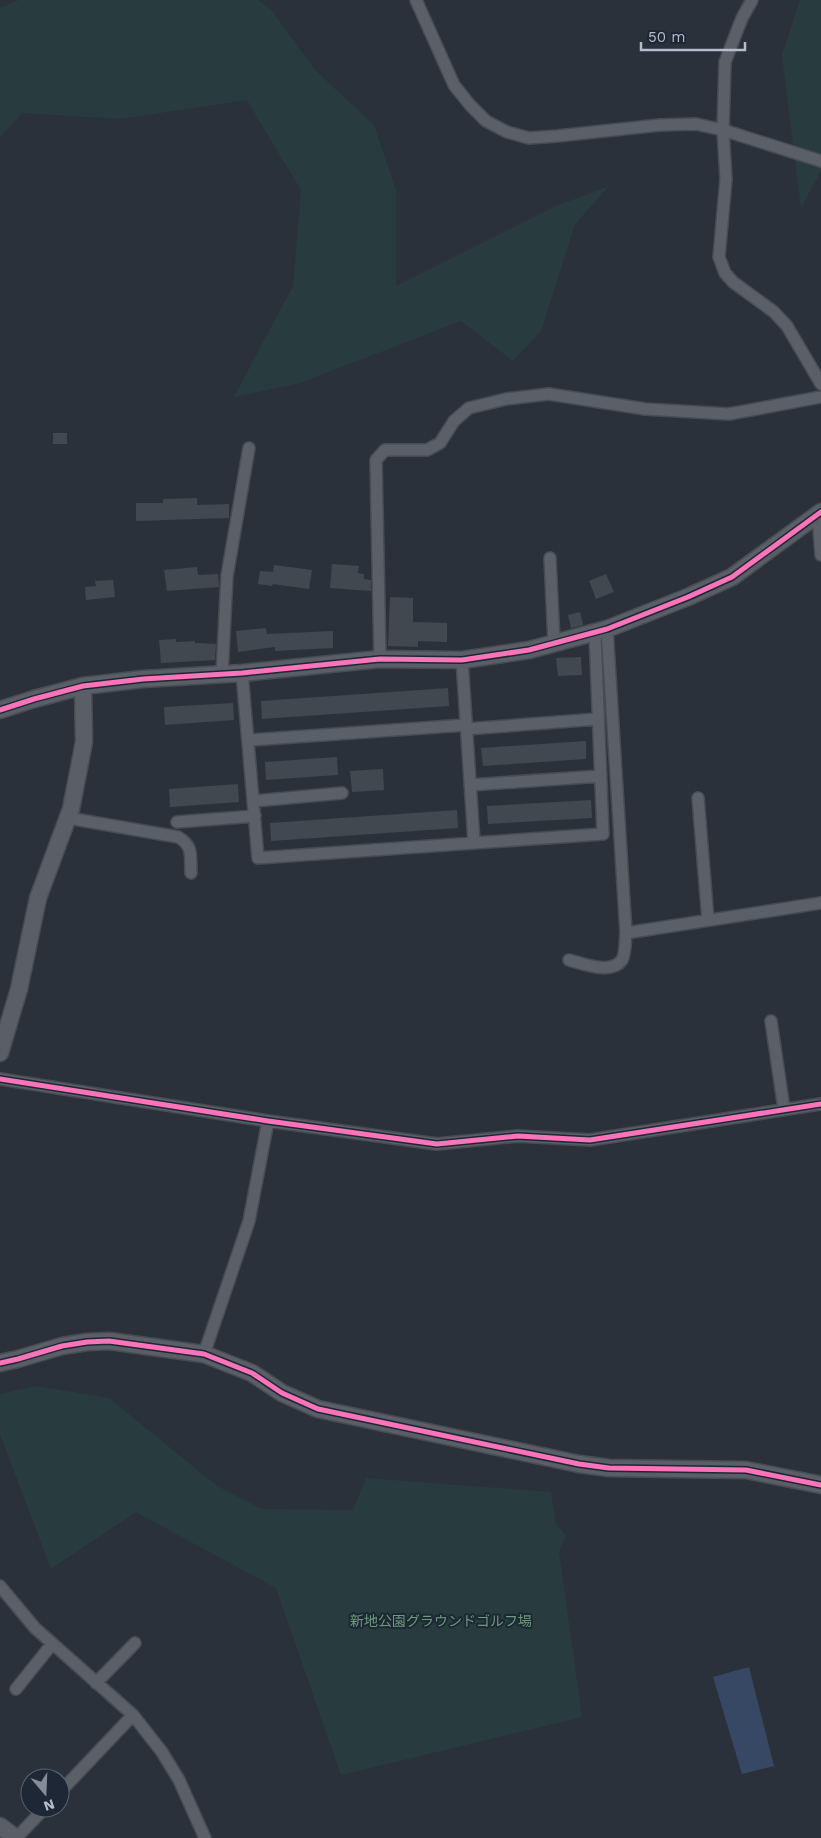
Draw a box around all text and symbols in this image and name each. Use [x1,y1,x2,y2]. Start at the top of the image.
scale bar [641,20,745,52]
text: 50 m [648,28,685,46]
park label: 新地公園グラウンドゴルフ場 [350,1613,532,1629]
north arrow [20,1768,70,1818]
text: N [42,1796,57,1815]

